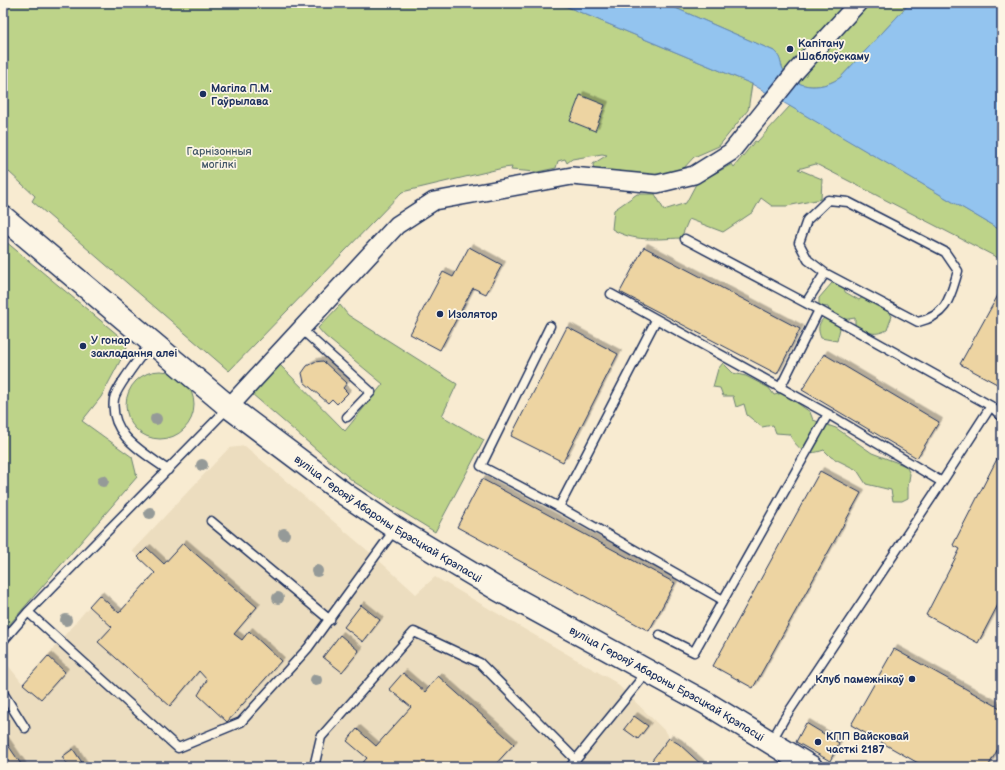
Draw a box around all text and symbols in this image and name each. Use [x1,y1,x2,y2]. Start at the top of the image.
place label: Капітану Шаблоўскаму [798,37,870,63]
marker: Капітану Шаблоўскаму [785,44,795,54]
place label: Магіла П.М. Гаўрылава [211,82,272,108]
marker: Магіла П.М. Гаўрылава [198,89,208,99]
park label: Гарнізонныя могілкі [186,145,252,171]
place label: Изолятор [448,308,498,321]
marker: Изолятор [435,309,445,319]
place label: У гонар закладання алеі [91,334,177,360]
marker: У гонар закладання алеі [78,341,88,351]
street label: вуліца Герояў Абароны Брэсцкай Крэпасці [292,453,484,585]
street label: вуліца Герояў Абароны Брэсцкай Крэпасці [567,624,767,744]
place label: Клуб памежнікаў [815,673,905,686]
marker: Клуб памежнікаў [907,674,917,684]
place label: КПП Вайсковай часткі 2187 [826,730,909,756]
marker: КПП Вайсковай часткі 2187 [813,737,823,747]

